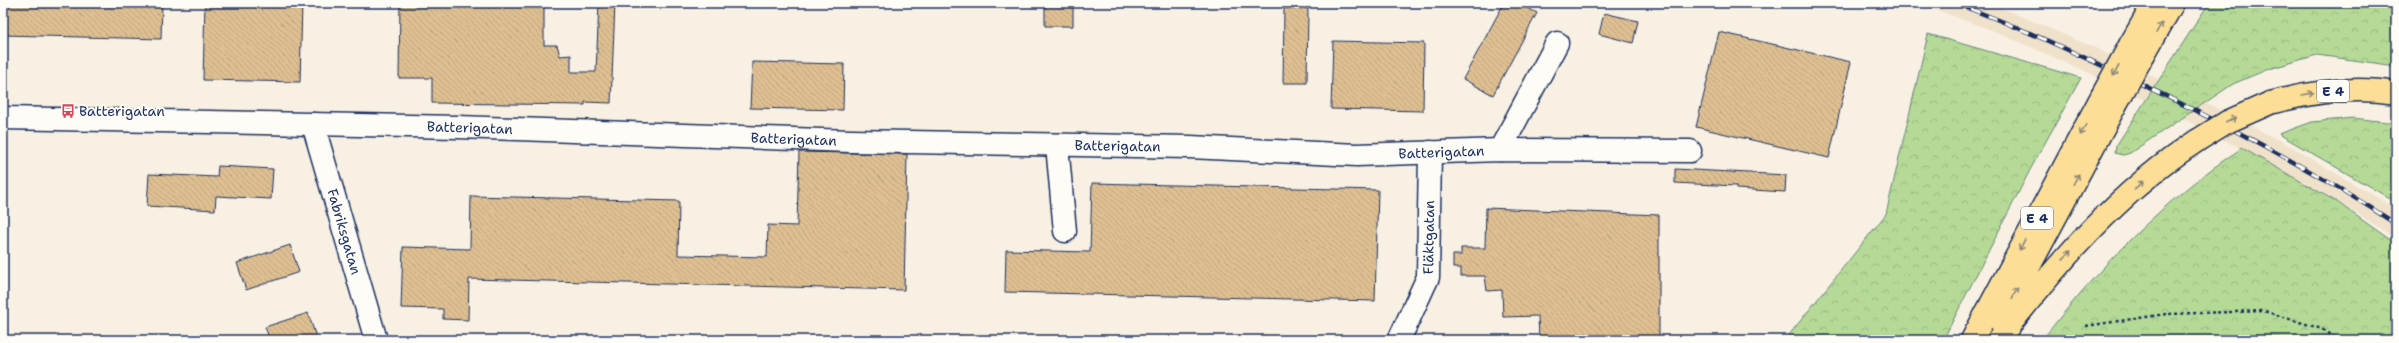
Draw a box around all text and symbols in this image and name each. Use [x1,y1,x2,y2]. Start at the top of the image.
one-way arrow [2155,22,2163,34]
one-way arrow [2111,65,2119,77]
road number: E 4 [2317,80,2349,102]
one-way arrow [2302,90,2315,98]
place label: Batterigatan [79,102,165,120]
bus stop icon: Batterigatan [60,103,76,119]
one-way arrow [2225,116,2237,123]
street label: Batterigatan [427,117,514,138]
one-way arrow [2079,124,2087,136]
street label: Batterigatan [750,128,837,149]
street label: Batterigatan [1074,136,1161,155]
street label: Batterigatan [1398,142,1485,163]
one-way arrow [2073,173,2080,185]
one-way arrow [2133,181,2144,190]
street label: Fabriksgatan [323,187,366,277]
street label: Fläktgatan [1419,200,1438,274]
road number: E 4 [2021,207,2053,229]
one-way arrow [2018,239,2025,251]
one-way arrow [2063,250,2072,261]
one-way arrow [2011,287,2019,299]

